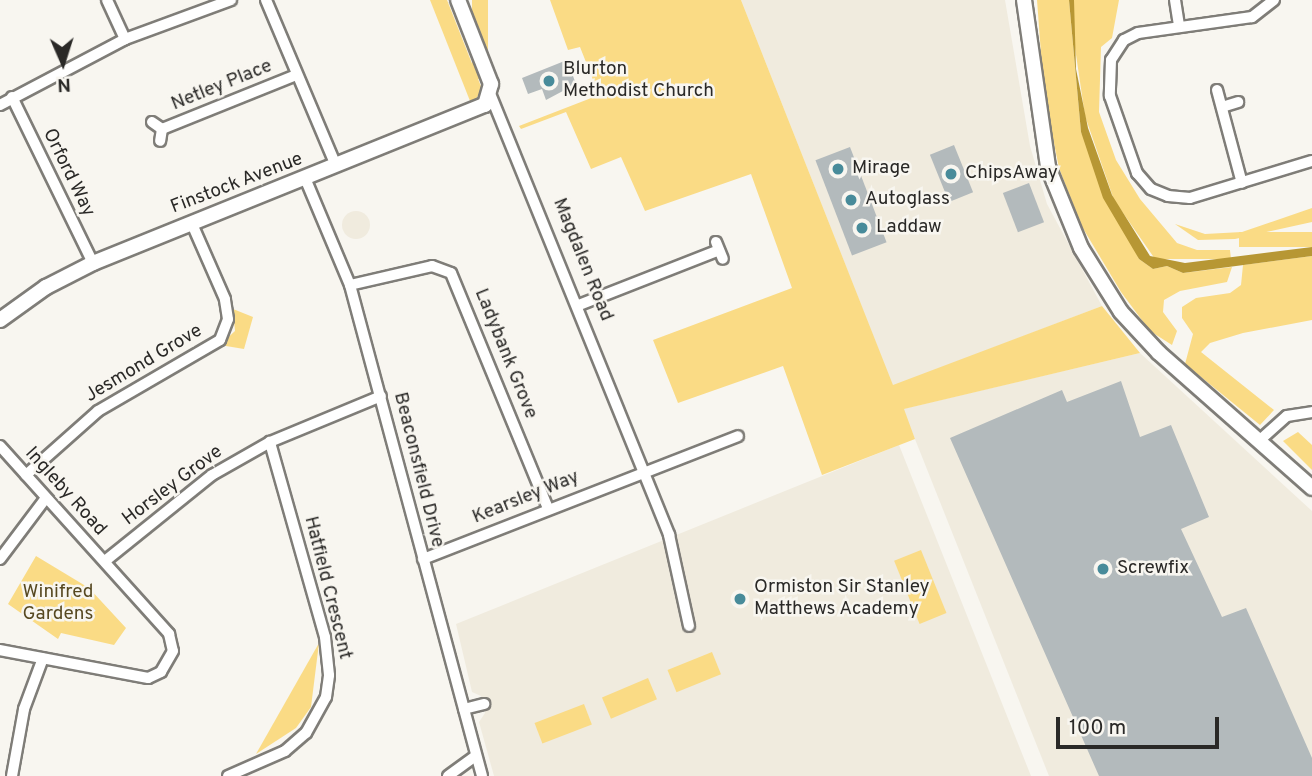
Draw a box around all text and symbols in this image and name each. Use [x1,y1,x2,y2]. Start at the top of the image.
north arrow [28,28,98,98]
street label: Netley Place [168,55,276,117]
place label: Blurton Methodist Church [563,59,714,103]
text: N [57,72,72,96]
marker: Blurton Methodist Church [541,73,557,89]
street label: Orford Way [37,125,99,221]
street label: Finstock Avenue [167,148,307,220]
place label: Mirage [852,158,910,180]
marker: Mirage [830,161,846,177]
place label: ChipsAway [965,163,1058,185]
marker: ChipsAway [943,166,959,182]
place label: Autoglass [865,189,950,211]
marker: Autoglass [843,192,859,208]
street label: Magdalen Road [547,195,617,325]
place label: Laddaw [876,217,942,239]
marker: Laddaw [854,220,870,236]
street label: Ladybank Grove [469,286,541,422]
street label: Jesmond Grove [81,320,207,408]
street label: Beaconsfield Drive [388,390,448,550]
street label: Horsley Grove [118,441,228,531]
street label: Ingleby Road [19,443,111,541]
street label: Kearsley Way [469,466,583,530]
street label: Hatfield Crescent [298,514,356,662]
place label: Screwfix [1117,558,1189,580]
marker: Screwfix [1095,561,1111,577]
place label: Ormiston Sir Stanley Matthews Academy [754,577,930,621]
park label: Winifred Gardens [23,582,93,626]
marker: Ormiston Sir Stanley Matthews Academy [732,591,748,607]
scale bar [1060,702,1223,746]
text: 100 m [1069,715,1126,742]

